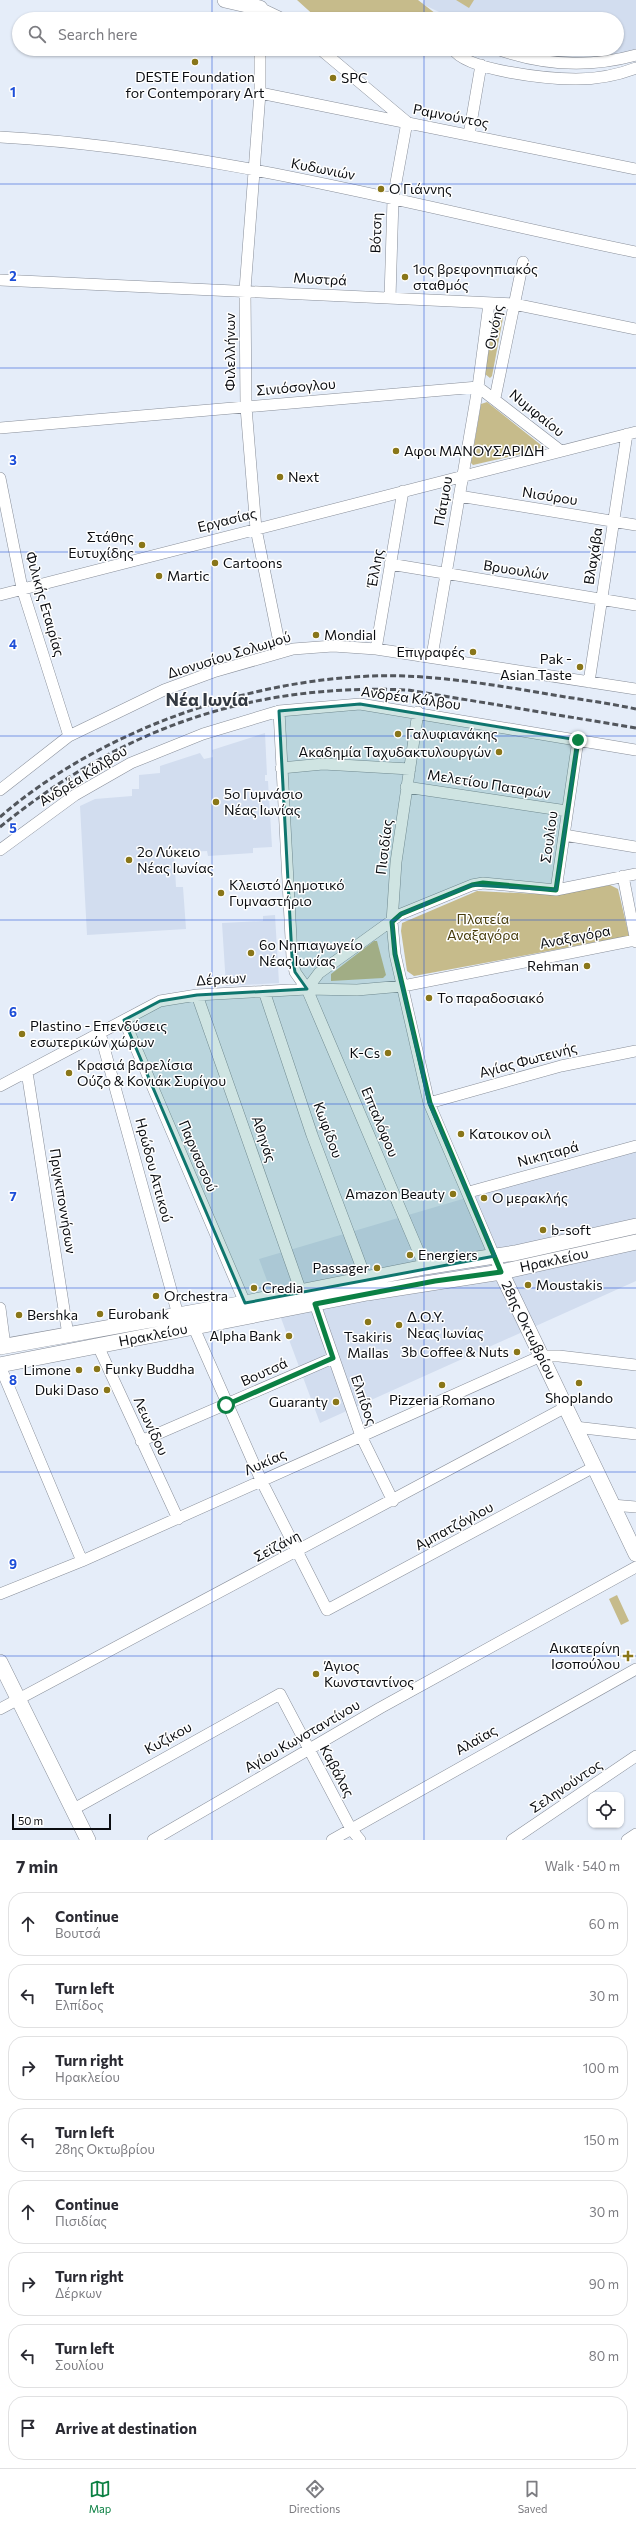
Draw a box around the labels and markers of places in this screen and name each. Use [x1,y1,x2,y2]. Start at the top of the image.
marker: DESTE Foundation for Contemporary Art [190,57,200,67]
place label: DESTE Foundation for Contemporary Art [126,68,265,101]
place label: SPC [341,69,368,86]
marker: SPC [328,73,338,83]
place label: Ο Γιάννης [389,180,452,197]
marker: Ο Γιάννης [376,184,386,194]
place label: 1ος βρεφονηπιακός σταθμός [413,260,538,293]
marker: 1ος βρεφονηπιακός σταθμός [400,272,410,282]
place label: Αφοι ΜΑΝΟΥΣΑΡΙΔΗ [404,442,545,459]
marker: Αφοι ΜΑΝΟΥΣΑΡΙΔΗ [391,446,401,456]
place label: Next [288,468,319,485]
marker: Next [275,472,285,482]
place label: Στάθης Ευτυχίδης [68,528,134,561]
marker: Στάθης Ευτυχίδης [137,540,147,550]
place label: Cartoons [223,554,282,571]
marker: Cartoons [210,558,220,568]
place label: Martic [167,567,210,584]
marker: Martic [154,571,164,581]
place label: Mondial [324,626,376,643]
marker: Mondial [311,630,321,640]
place label: Επιγραφές [396,643,465,660]
marker: Επιγραφές [468,647,478,657]
place label: Pak - Asian Taste [500,650,572,683]
marker: Pak - Asian Taste [575,662,585,672]
place label: Γαλυφιανάκης [406,725,498,742]
marker: Γαλυφιανάκης [393,729,403,739]
place label: Ακαδημία Ταχυδακτυλουργών [299,743,491,760]
marker: Ακαδημία Ταχυδακτυλουργών [494,747,504,757]
place label: 5ο Γυμνάσιο Νέας Ιωνίας [224,785,303,818]
marker: 5ο Γυμνάσιο Νέας Ιωνίας [211,797,221,807]
place label: 2ο Λύκειο Νέας Ιωνίας [137,843,214,876]
marker: 2ο Λύκειο Νέας Ιωνίας [124,855,134,865]
place label: Κλειστό Δημοτικό Γυμναστήριο [229,876,345,909]
marker: Κλειστό Δημοτικό Γυμναστήριο [216,888,226,898]
place label: 6ο Νηπιαγωγείο Νέας Ιωνίας [259,936,363,969]
marker: 6ο Νηπιαγωγείο Νέας Ιωνίας [246,948,256,958]
place label: Rehman [527,957,579,974]
marker: Rehman [582,961,592,971]
place label: Το παραδοσιακό [437,989,544,1006]
marker: Το παραδοσιακό [424,993,434,1003]
place label: Plastino - Επενδύσεις εσωτερικών χώρων [30,1017,167,1050]
marker: Plastino - Επενδύσεις εσωτερικών χώρων [17,1029,27,1039]
place label: K-Cs [349,1044,380,1061]
marker: K-Cs [383,1048,393,1058]
place label: Κρασιά βαρελίσια Ούζο & Κονιάκ Συρίγου [77,1056,226,1089]
marker: Κρασιά βαρελίσια Ούζο & Κονιάκ Συρίγου [64,1068,74,1078]
place label: Κατοικον οιλ [469,1125,552,1142]
marker: Κατοικον οιλ [456,1129,466,1139]
place label: Amazon Beauty [345,1185,445,1202]
marker: Amazon Beauty [448,1189,458,1199]
place label: Ο μερακλής [492,1189,568,1206]
marker: Ο μερακλής [479,1193,489,1203]
place label: b-soft [551,1221,591,1238]
marker: b-soft [538,1225,548,1235]
place label: Energiers [418,1246,478,1263]
marker: Energiers [405,1250,415,1260]
place label: Passager [312,1259,369,1276]
marker: Passager [372,1263,382,1273]
place label: Moustakis [536,1276,603,1293]
place label: Credia [262,1279,303,1296]
marker: Moustakis [523,1280,533,1290]
marker: Credia [249,1283,259,1293]
place label: Orchestra [164,1287,228,1304]
marker: Orchestra [151,1291,161,1301]
place label: Eurobank [108,1305,169,1322]
place label: Bershka [27,1306,78,1323]
place label: Δ.Ο.Υ. Νεας Ιωνίας [407,1308,484,1341]
marker: Eurobank [95,1309,105,1319]
marker: Bershka [14,1310,24,1320]
marker: Tsakiris Mallas [363,1317,373,1327]
marker: Δ.Ο.Υ. Νεας Ιωνίας [394,1320,404,1330]
place label: Alpha Bank [210,1327,281,1344]
place label: Tsakiris Mallas [344,1328,392,1361]
marker: Alpha Bank [284,1331,294,1341]
place label: 3b Coffee & Nuts [401,1343,509,1360]
marker: 3b Coffee & Nuts [512,1347,522,1357]
place label: Funky Buddha [105,1360,195,1377]
place label: Limone [23,1361,71,1378]
marker: Funky Buddha [92,1364,102,1374]
marker: Limone [74,1365,84,1375]
marker: Shoplando [574,1378,584,1388]
marker: Pizzeria Romano [437,1380,447,1390]
place label: Duki Daso [35,1381,99,1398]
marker: Duki Daso [102,1385,112,1395]
place label: Shoplando [545,1389,613,1406]
place label: Pizzeria Romano [389,1391,495,1408]
place label: Guaranty [269,1393,328,1410]
marker: Guaranty [331,1397,341,1407]
place label: Αικατερίνη Ισοπούλου [549,1639,620,1672]
marker: Αικατερίνη Ισοπούλου [623,1651,633,1661]
place label: Άγιος Κωνσταντίνος [323,1657,414,1690]
marker: Άγιος Κωνσταντίνος [311,1669,321,1679]

